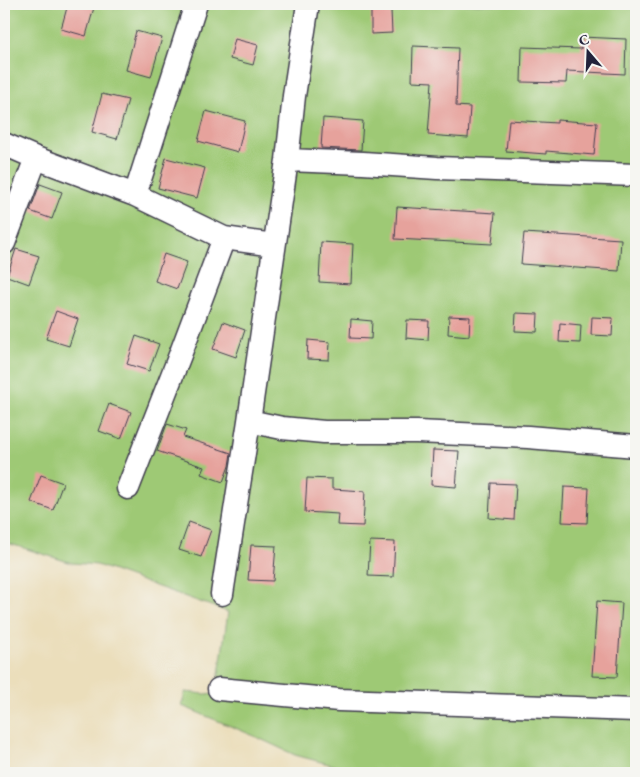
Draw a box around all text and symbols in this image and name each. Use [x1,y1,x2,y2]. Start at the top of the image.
north arrow [562,28,612,78]
text: С [576,30,591,50]

